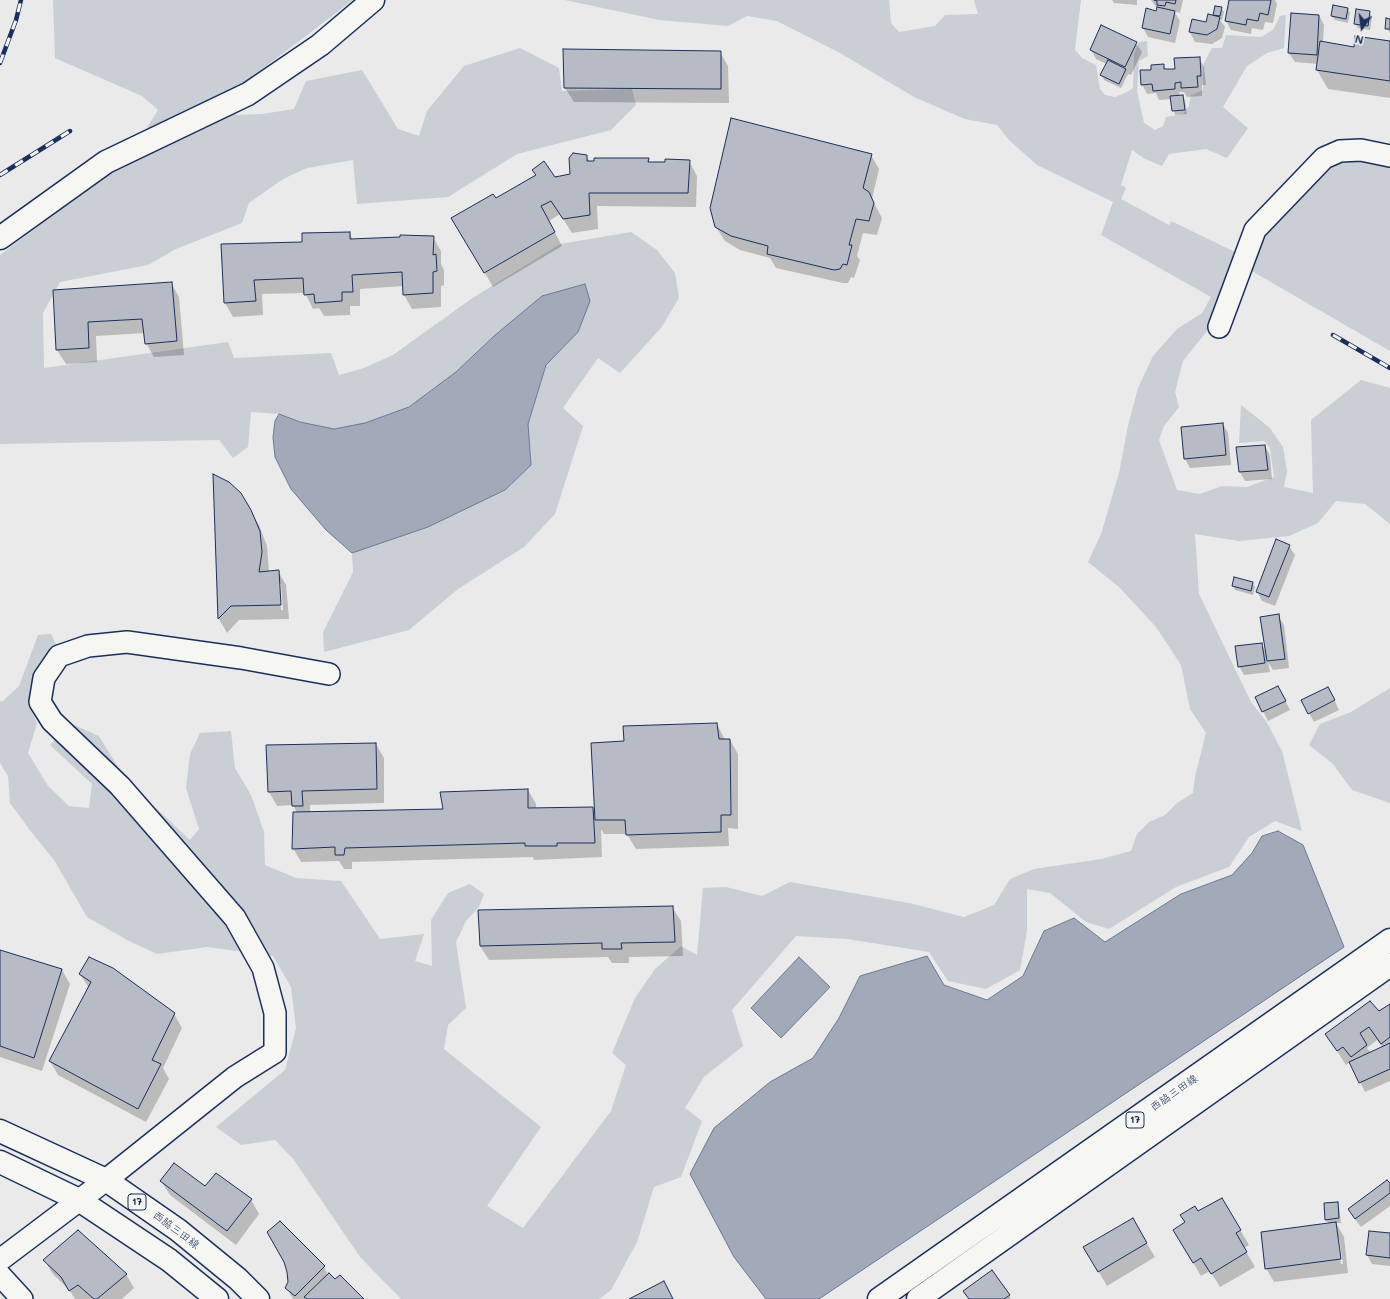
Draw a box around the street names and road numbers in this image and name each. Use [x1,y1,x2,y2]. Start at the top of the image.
street label: 西脇三田線 [1148,1072,1200,1114]
road number: 17 [1126,1112,1144,1128]
road number: 17 [128,1194,146,1210]
street label: 西脇三田線 [150,1208,202,1252]

